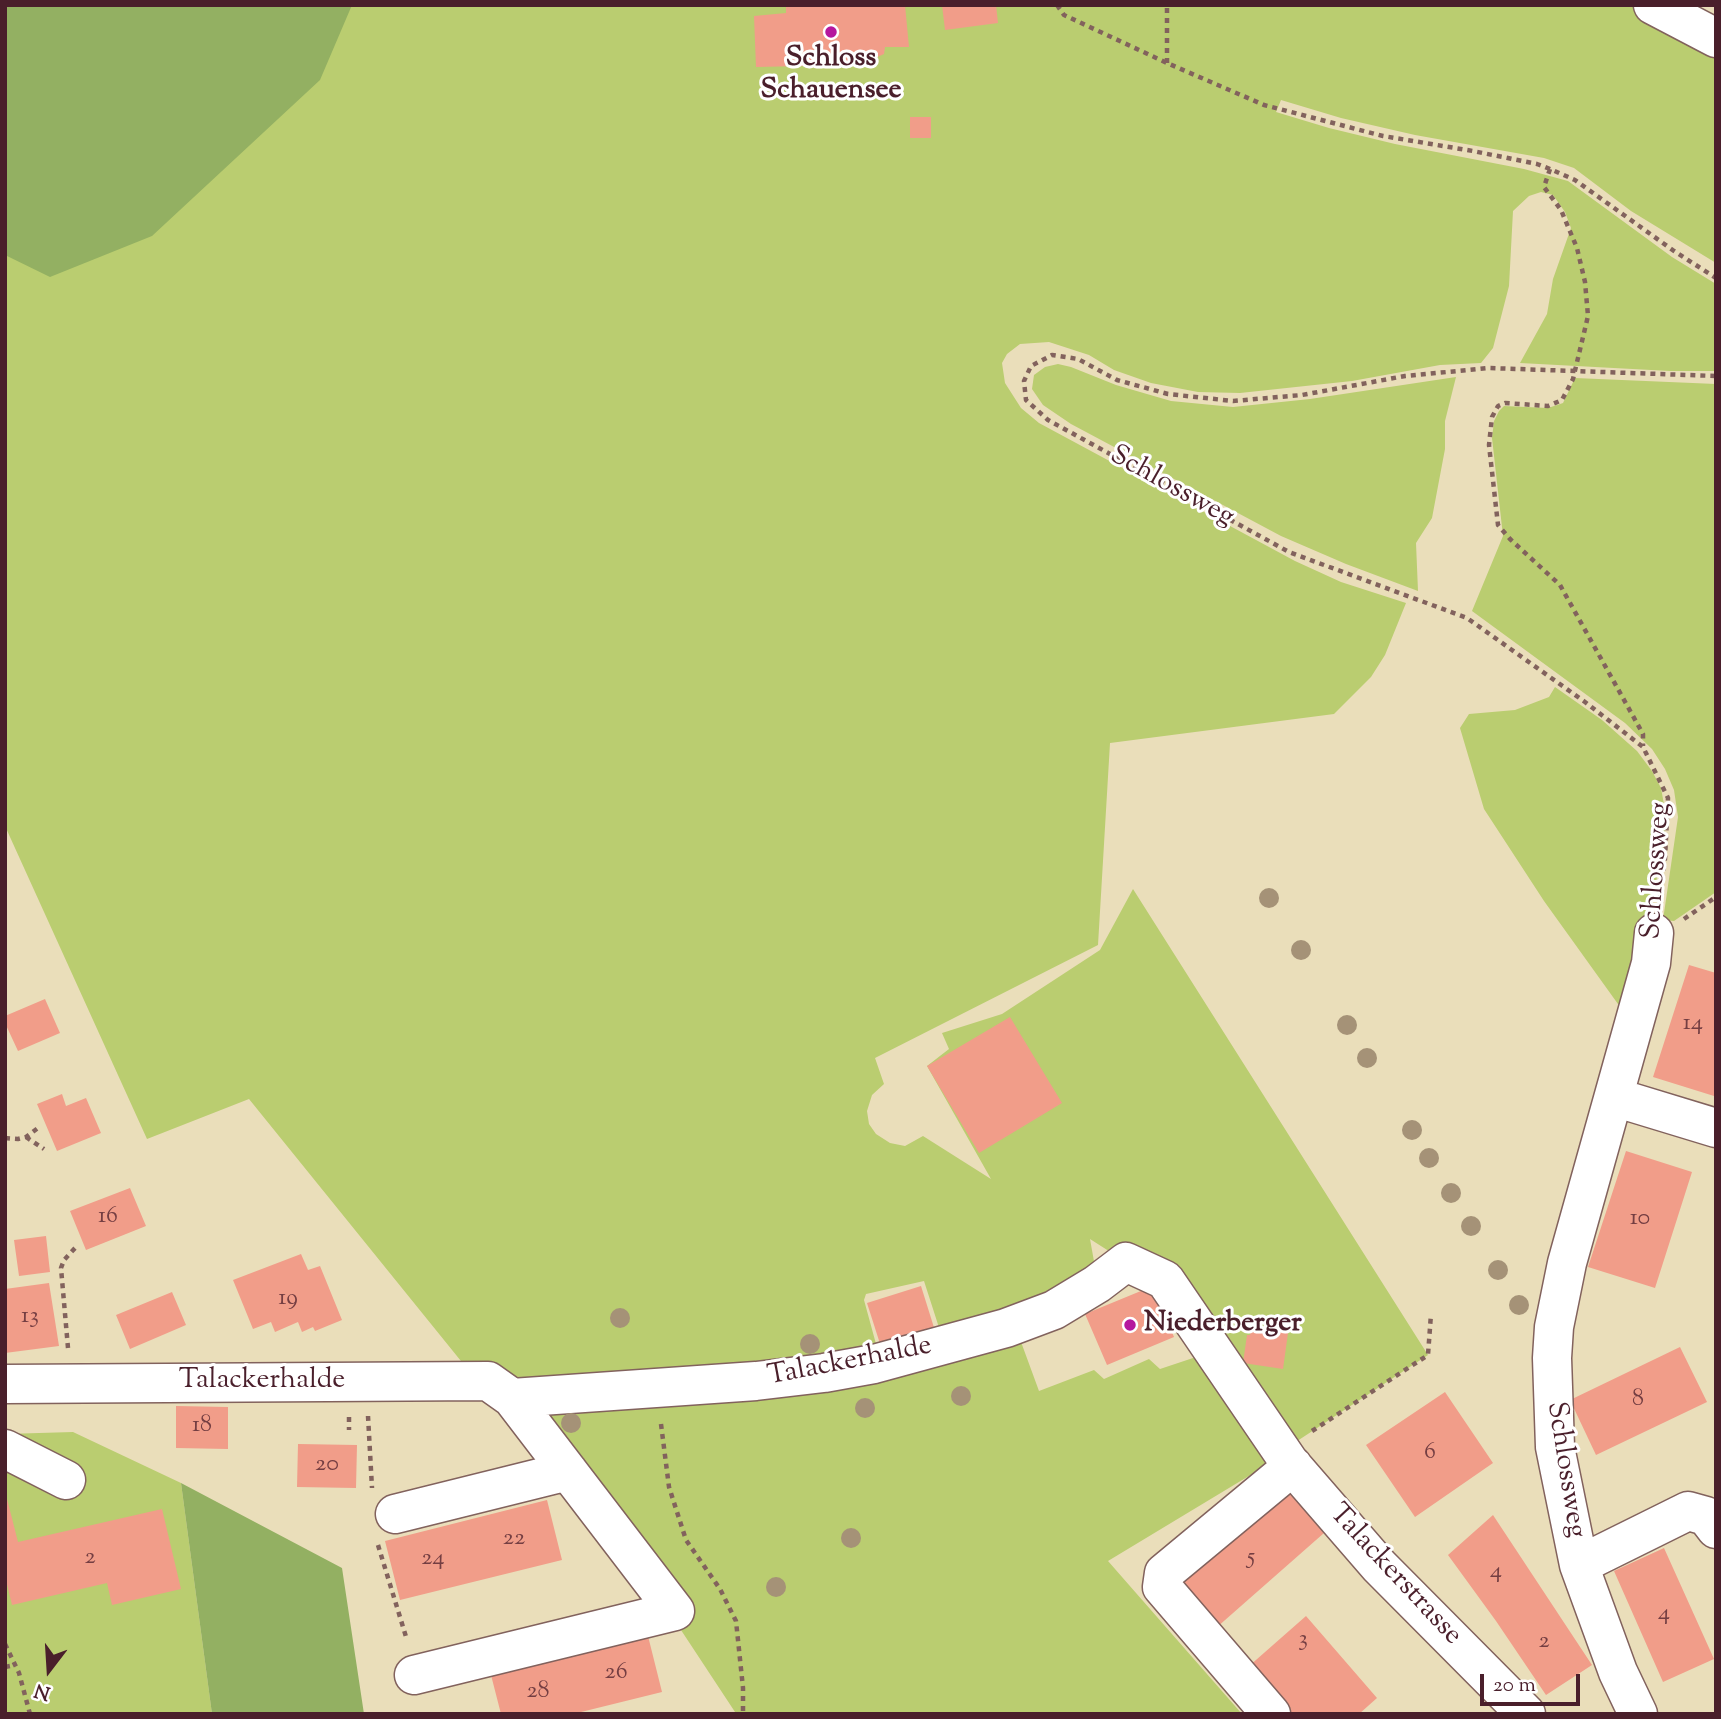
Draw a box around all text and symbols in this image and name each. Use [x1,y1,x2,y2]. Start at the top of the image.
marker: Schloss Schauensee [823,24,839,40]
place label: Schloss Schauensee [761,43,901,109]
street label: Schlossweg [1103,440,1239,536]
street label: Schlossweg [1636,801,1680,941]
house number: 14 [1683,1011,1703,1039]
house number: 16 [98,1204,118,1232]
house number: 10 [1630,1206,1650,1234]
house number: 19 [278,1286,298,1314]
house number: 13 [21,1304,39,1332]
place label: Niederberger [1144,1308,1302,1342]
marker: Niederberger [1122,1317,1138,1333]
street label: Talackerhalde [765,1331,935,1395]
street label: Talackerhalde [179,1365,345,1399]
house number: 8 [1632,1387,1644,1415]
street label: Schlossweg [1537,1400,1591,1540]
house number: 18 [192,1413,212,1441]
house number: 6 [1424,1440,1436,1468]
house number: 20 [315,1452,339,1480]
street label: Talackerstrasse [1320,1499,1468,1653]
house number: 22 [503,1526,525,1554]
house number: 2 [84,1545,96,1573]
house number: 5 [1247,1545,1255,1573]
house number: 24 [421,1546,445,1574]
house number: 4 [1490,1559,1502,1587]
house number: 4 [1658,1601,1670,1629]
house number: 3 [1298,1627,1308,1655]
house number: 2 [1538,1629,1550,1657]
north arrow [14,1635,84,1705]
house number: 26 [604,1660,628,1688]
scale bar [1483,1660,1583,1704]
text: 20 m [1493,1671,1536,1701]
text: N [32,1675,54,1706]
house number: 28 [526,1679,550,1707]

